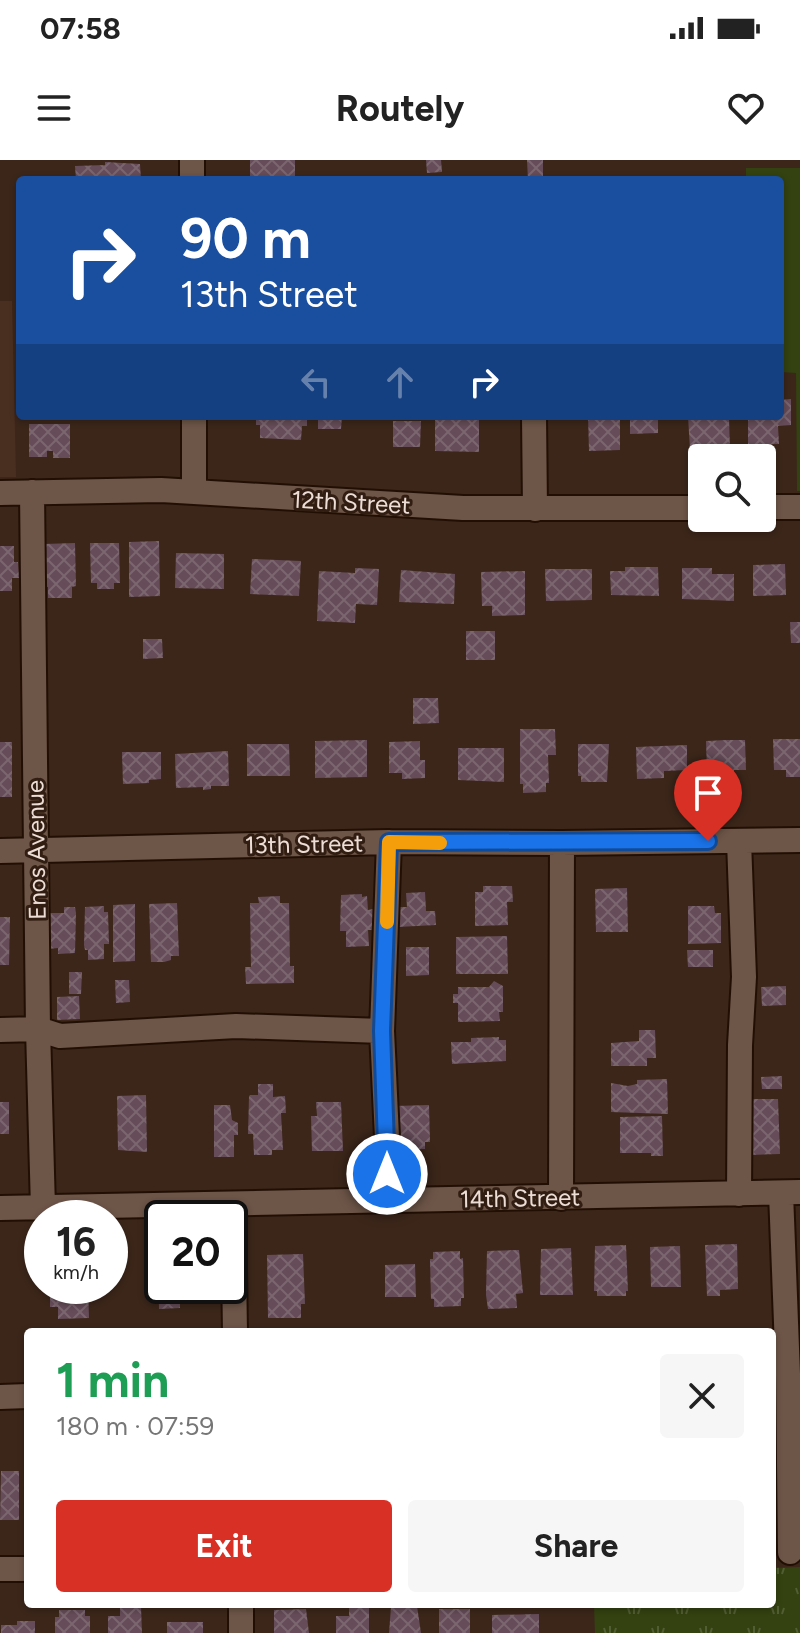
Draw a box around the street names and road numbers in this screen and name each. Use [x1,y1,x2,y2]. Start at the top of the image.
street label: 12th Street [291,484,411,520]
street label: Enos Avenue [20,780,52,920]
street label: 13th Street [244,828,364,860]
street label: 14th Street [460,1182,580,1214]

